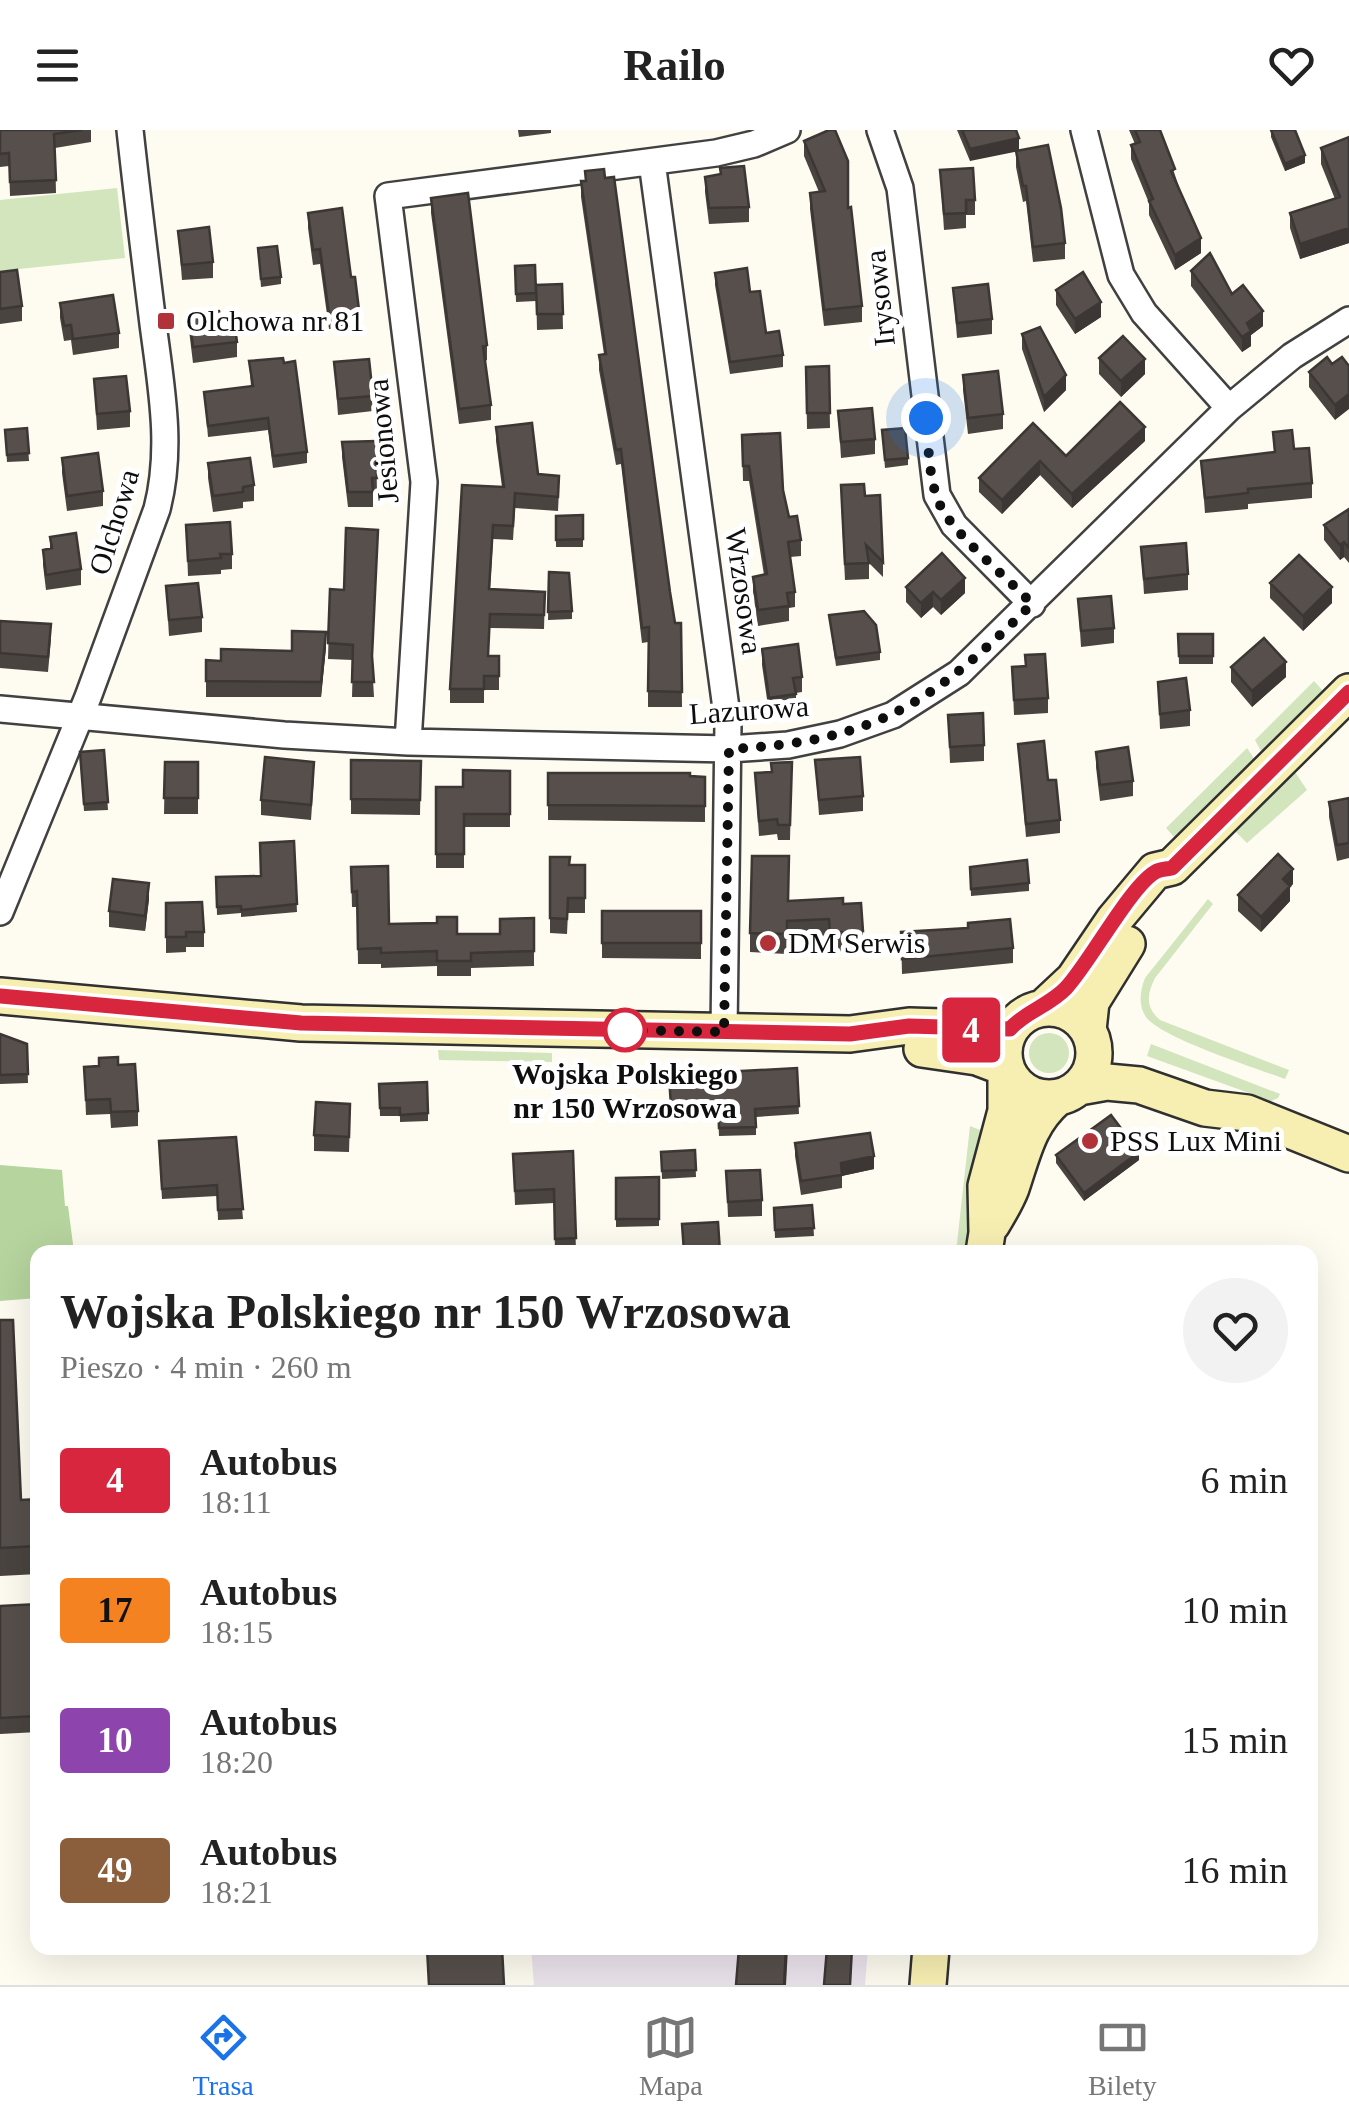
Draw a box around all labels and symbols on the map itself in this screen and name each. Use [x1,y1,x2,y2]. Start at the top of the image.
street label: Irysowa [858,248,901,348]
place label: Olchowa nr 81 [186,304,364,337]
marker: Olchowa nr 81 [155,310,177,332]
street label: Jesionowa [361,377,404,505]
your location [901,393,951,443]
street label: Olchowa [82,465,145,578]
street label: Wrzosowa [719,526,770,656]
street label: Lazurowa [688,689,810,730]
place label: DM Serwis [788,926,926,959]
marker: DM Serwis [757,932,779,954]
line badge: 4 [938,998,1004,1062]
marker: Wojska Polskiego nr 150 Wrzosowa [604,1009,646,1051]
place label: Wojska Polskiego nr 150 Wrzosowa [512,1057,738,1124]
place label: PSS Lux Mini [1110,1124,1282,1157]
marker: PSS Lux Mini [1079,1130,1101,1152]

